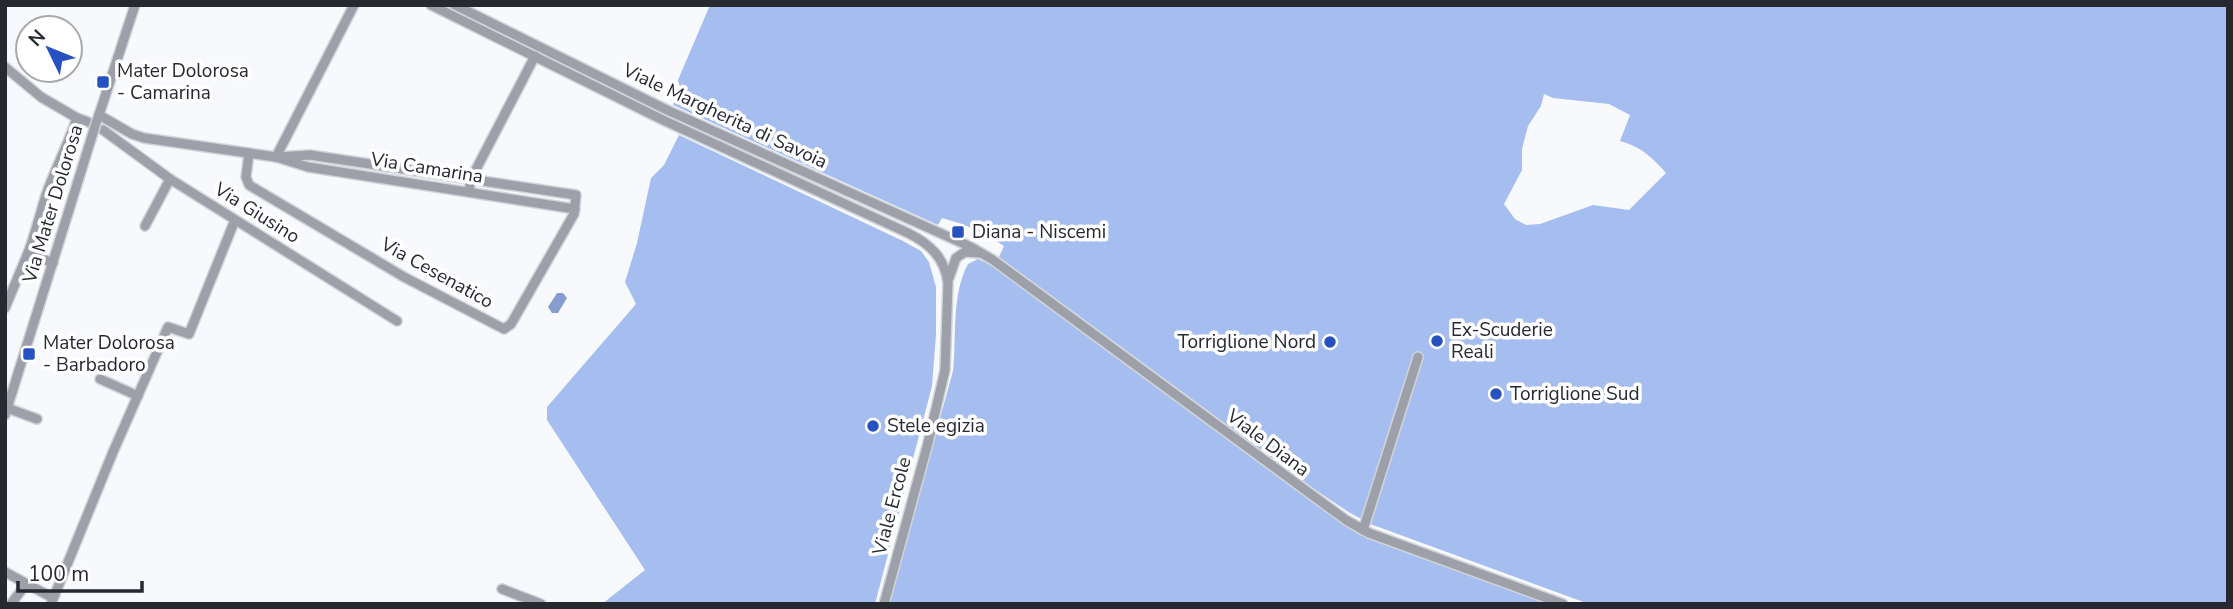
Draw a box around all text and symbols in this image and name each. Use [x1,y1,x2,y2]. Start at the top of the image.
north arrow [14,14,84,84]
text: N [23,24,52,52]
street label: Viale Margherita di Savoia [618,57,831,175]
place label: Mater Dolorosa - Camarina [117,58,249,106]
marker: Mater Dolorosa - Camarina [95,74,111,90]
street label: Via Mater Dolorosa [16,122,89,287]
street label: Via Camarina [368,146,485,190]
street label: Via Giusino [208,176,305,250]
place label: Diana - Niscemi [972,219,1106,245]
marker: Diana - Niscemi [950,224,966,240]
street label: Via Cesenatico [375,231,498,315]
place label: Ex-Scuderie Reali [1451,317,1553,365]
place label: Torriglione Nord [1178,329,1316,355]
place label: Mater Dolorosa - Barbadoro [43,330,175,378]
marker: Ex-Scuderie Reali [1429,333,1445,349]
marker: Torriglione Nord [1322,334,1338,350]
marker: Mater Dolorosa - Barbadoro [21,346,37,362]
place label: Torriglione Sud [1510,381,1640,407]
marker: Torriglione Sud [1488,386,1504,402]
street label: Viale Diana [1220,403,1315,483]
place label: Stele egizia [887,413,985,439]
marker: Stele egizia [865,418,881,434]
street label: Viale Ercole [866,454,918,559]
scale bar [18,550,142,594]
text: 100 m [28,560,89,588]

